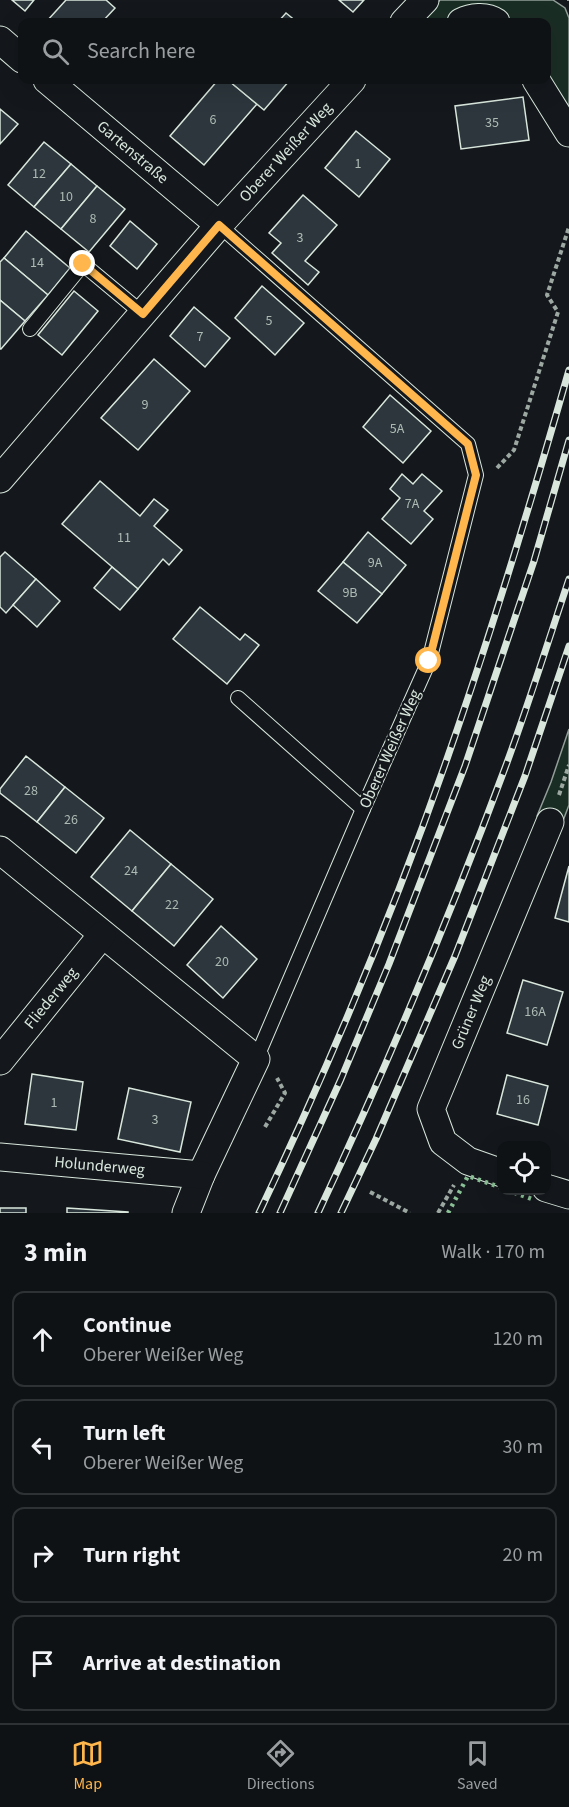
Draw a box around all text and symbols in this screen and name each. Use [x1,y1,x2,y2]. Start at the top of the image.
search box [18,18,551,84]
icon: search [39,35,72,68]
text: Search here [87,35,195,67]
street label: Oberer Weißer Weg [234,98,337,207]
house number: 6 [210,110,217,130]
house number: 35 [485,113,499,133]
street label: Gartenstraße [92,116,173,189]
house number: 1 [355,154,362,174]
house number: 12 [32,164,46,184]
house number: 10 [59,187,73,207]
house number: 8 [90,209,97,229]
house number: 3 [297,228,304,248]
route end [69,250,95,276]
house number: 14 [30,253,44,273]
house number: 5 [266,311,273,331]
house number: 7 [197,327,204,347]
house number: 9 [142,395,149,415]
house number: 5A [390,419,405,439]
house number: 7A [405,494,420,514]
house number: 11 [117,528,131,548]
house number: 9A [368,553,383,573]
house number: 9B [342,583,358,603]
route start [415,647,441,673]
street label: Oberer Weißer Weg [354,686,426,812]
house number: 28 [24,781,38,801]
house number: 26 [64,810,78,830]
house number: 24 [124,861,138,881]
house number: 22 [165,895,179,915]
house number: 20 [215,952,229,972]
street label: Fliederweg [19,962,83,1034]
street label: Grüner Weg [446,972,496,1053]
house number: 16A [524,1002,546,1022]
house number: 16 [516,1090,530,1110]
house number: 1 [51,1093,58,1113]
house number: 3 [152,1110,159,1130]
map controls [497,1141,551,1195]
button: locate [497,1141,551,1195]
street label: Holunderweg [53,1151,146,1181]
text: 3 min [24,1234,87,1271]
text: Walk · 170 m [441,1238,545,1266]
text: Continue [83,1309,172,1341]
icon: ahead [26,1323,59,1356]
text: 120 m [493,1325,543,1353]
text: Oberer Weißer Weg [83,1341,243,1369]
text: Turn left [83,1417,165,1449]
icon: left [26,1431,59,1464]
text: 30 m [503,1433,543,1461]
text: Oberer Weißer Weg [83,1449,243,1477]
icon: right [26,1539,59,1572]
text: Turn right [83,1539,180,1571]
text: 20 m [503,1541,543,1569]
icon: arrive [26,1647,59,1680]
text: Arrive at destination [83,1647,281,1679]
tab: Map [71,1737,104,1795]
tab: Directions [247,1737,314,1795]
tab: Saved [457,1737,498,1795]

